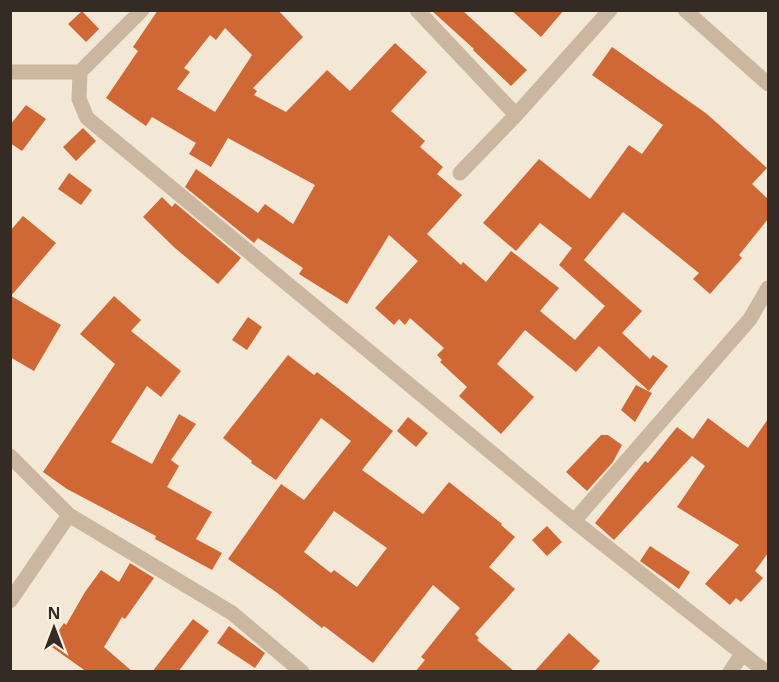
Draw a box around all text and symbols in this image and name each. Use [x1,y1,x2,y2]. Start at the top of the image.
north arrow [24,598,84,658]
text: N [47,602,61,624]

